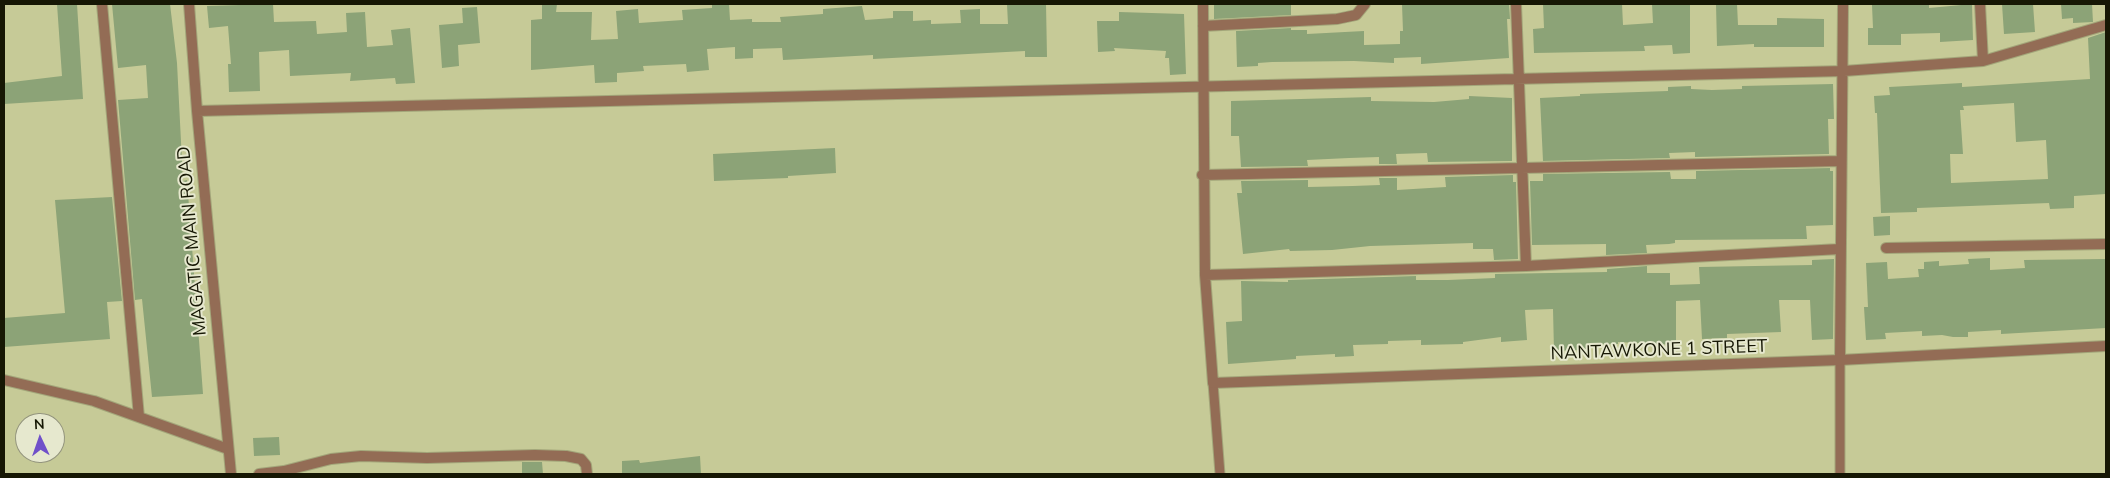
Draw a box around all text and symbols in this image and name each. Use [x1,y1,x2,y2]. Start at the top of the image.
street label: MAGATIC MAIN ROAD [173,145,211,337]
street label: NANTAWKONE 1 STREET [1550,335,1768,365]
north arrow [15,413,65,463]
text: N [34,415,45,433]

